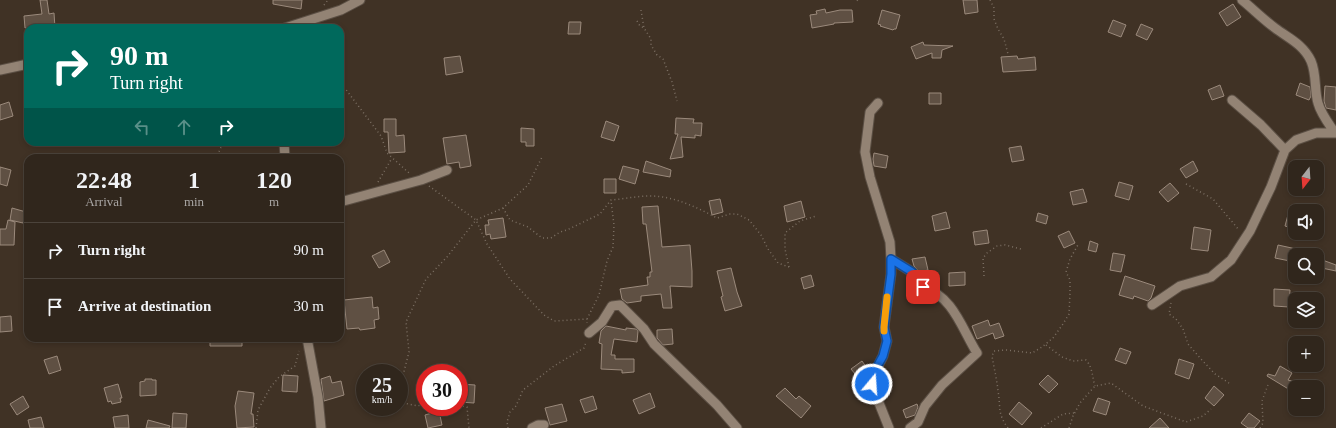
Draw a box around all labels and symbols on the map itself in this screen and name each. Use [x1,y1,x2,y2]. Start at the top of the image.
north arrow [1288,160,1324,196]
pin [906,270,940,304]
position arrow [851,363,893,405]
speed limit sign: 30 [416,364,468,416]

